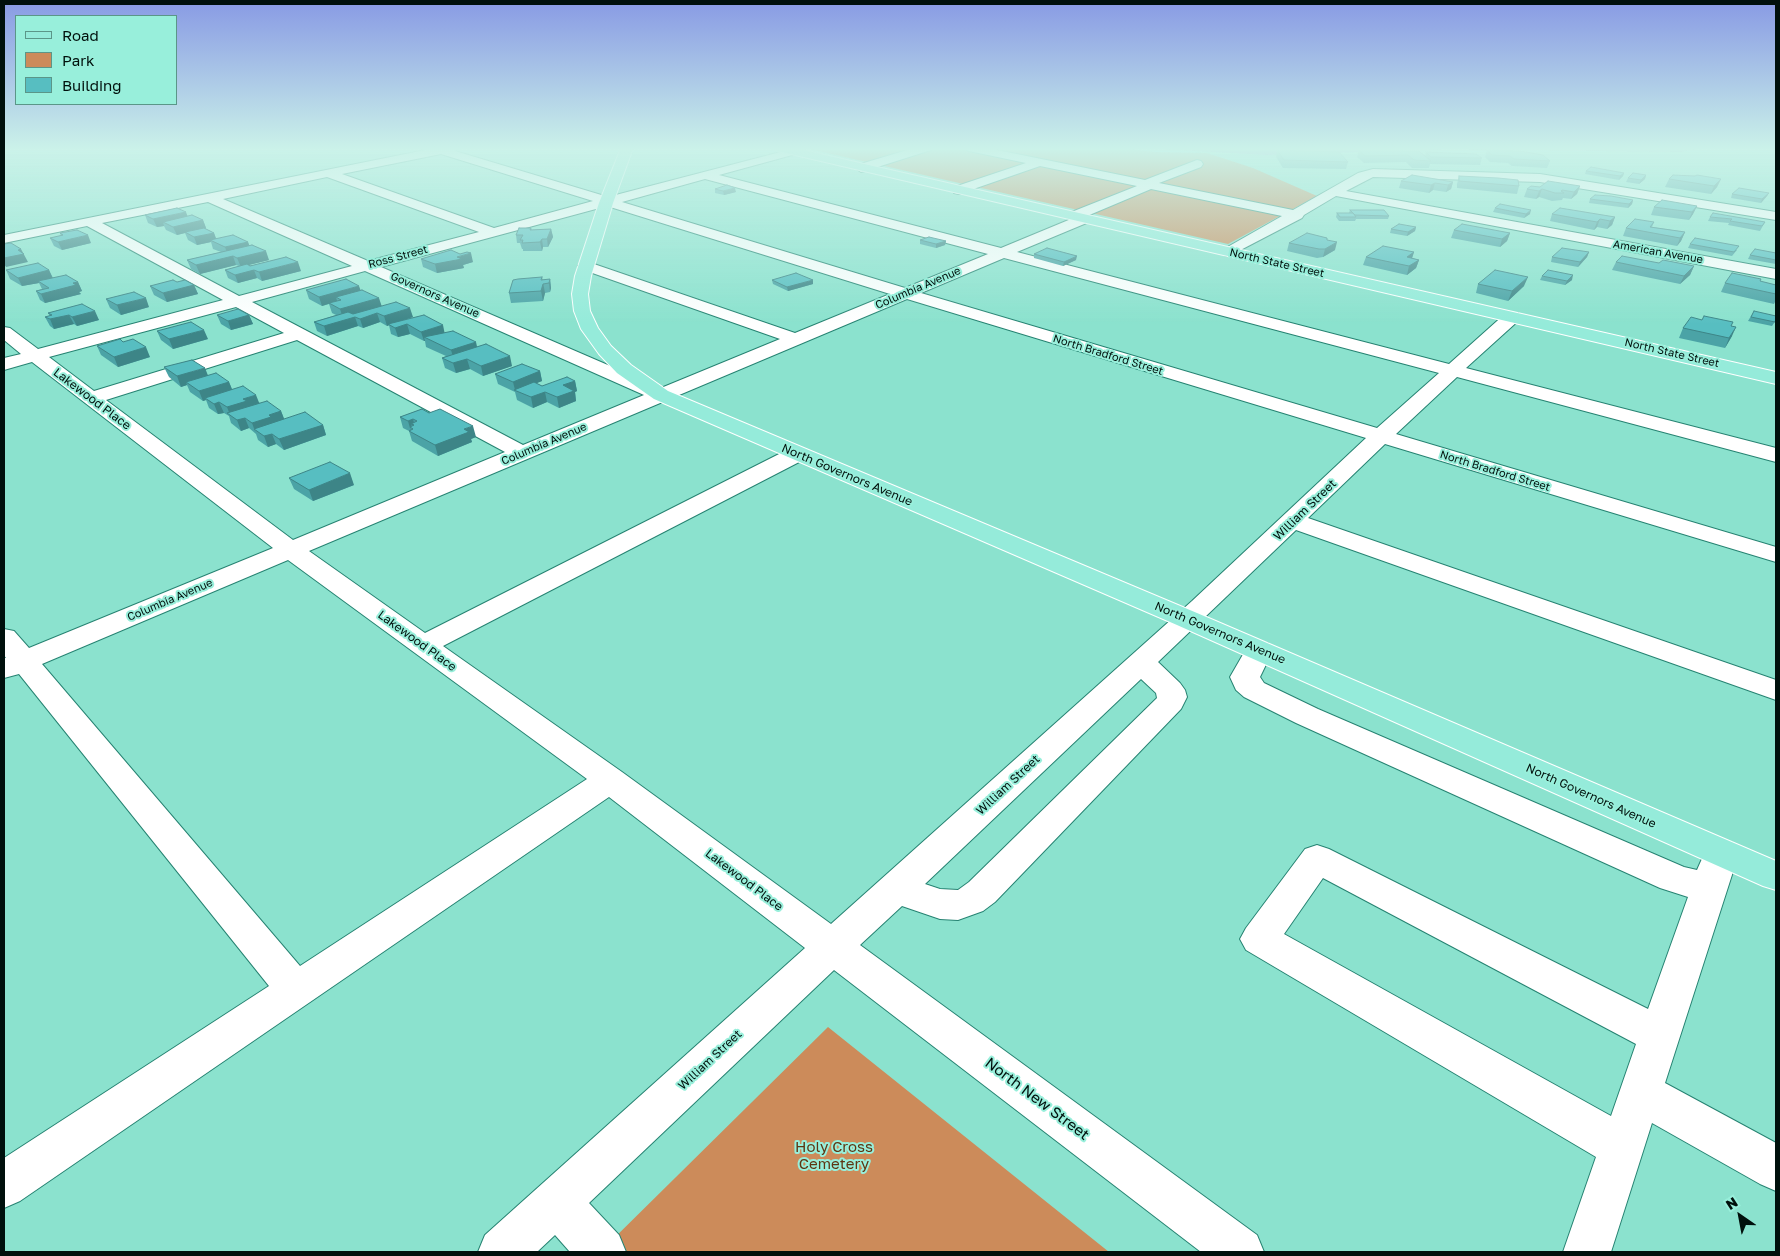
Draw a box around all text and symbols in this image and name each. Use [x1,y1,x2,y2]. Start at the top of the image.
legend [15,15,178,105]
text: Road [62,26,99,44]
text: Park [62,51,94,69]
text: Building [62,76,122,94]
street label: American Avenue [1612,238,1704,266]
street label: Ross Street [367,243,429,271]
street label: North State Street [1228,246,1326,280]
street label: Columbia Avenue [873,264,963,312]
street label: Governors Avenue [389,269,481,321]
street label: North Bradford Street [1051,332,1165,378]
street label: North State Street [1623,336,1721,370]
street label: Lakewood Place [50,365,134,433]
street label: Columbia Avenue [499,420,589,468]
street label: North Governors Avenue [779,441,915,509]
street label: North Bradford Street [1438,448,1552,494]
street label: William Street [1271,476,1339,544]
street label: Columbia Avenue [125,576,215,624]
street label: North Governors Avenue [1152,599,1288,667]
street label: Lakewood Place [375,608,459,674]
street label: William Street [973,752,1043,818]
street label: North Governors Avenue [1524,761,1658,831]
street label: Lakewood Place [702,846,786,914]
street label: William Street [675,1027,745,1093]
street label: North New Street [981,1054,1093,1144]
park label: Holy Cross Cemetery [795,1138,873,1173]
north arrow [1715,1191,1765,1241]
text: N [1722,1193,1741,1213]

